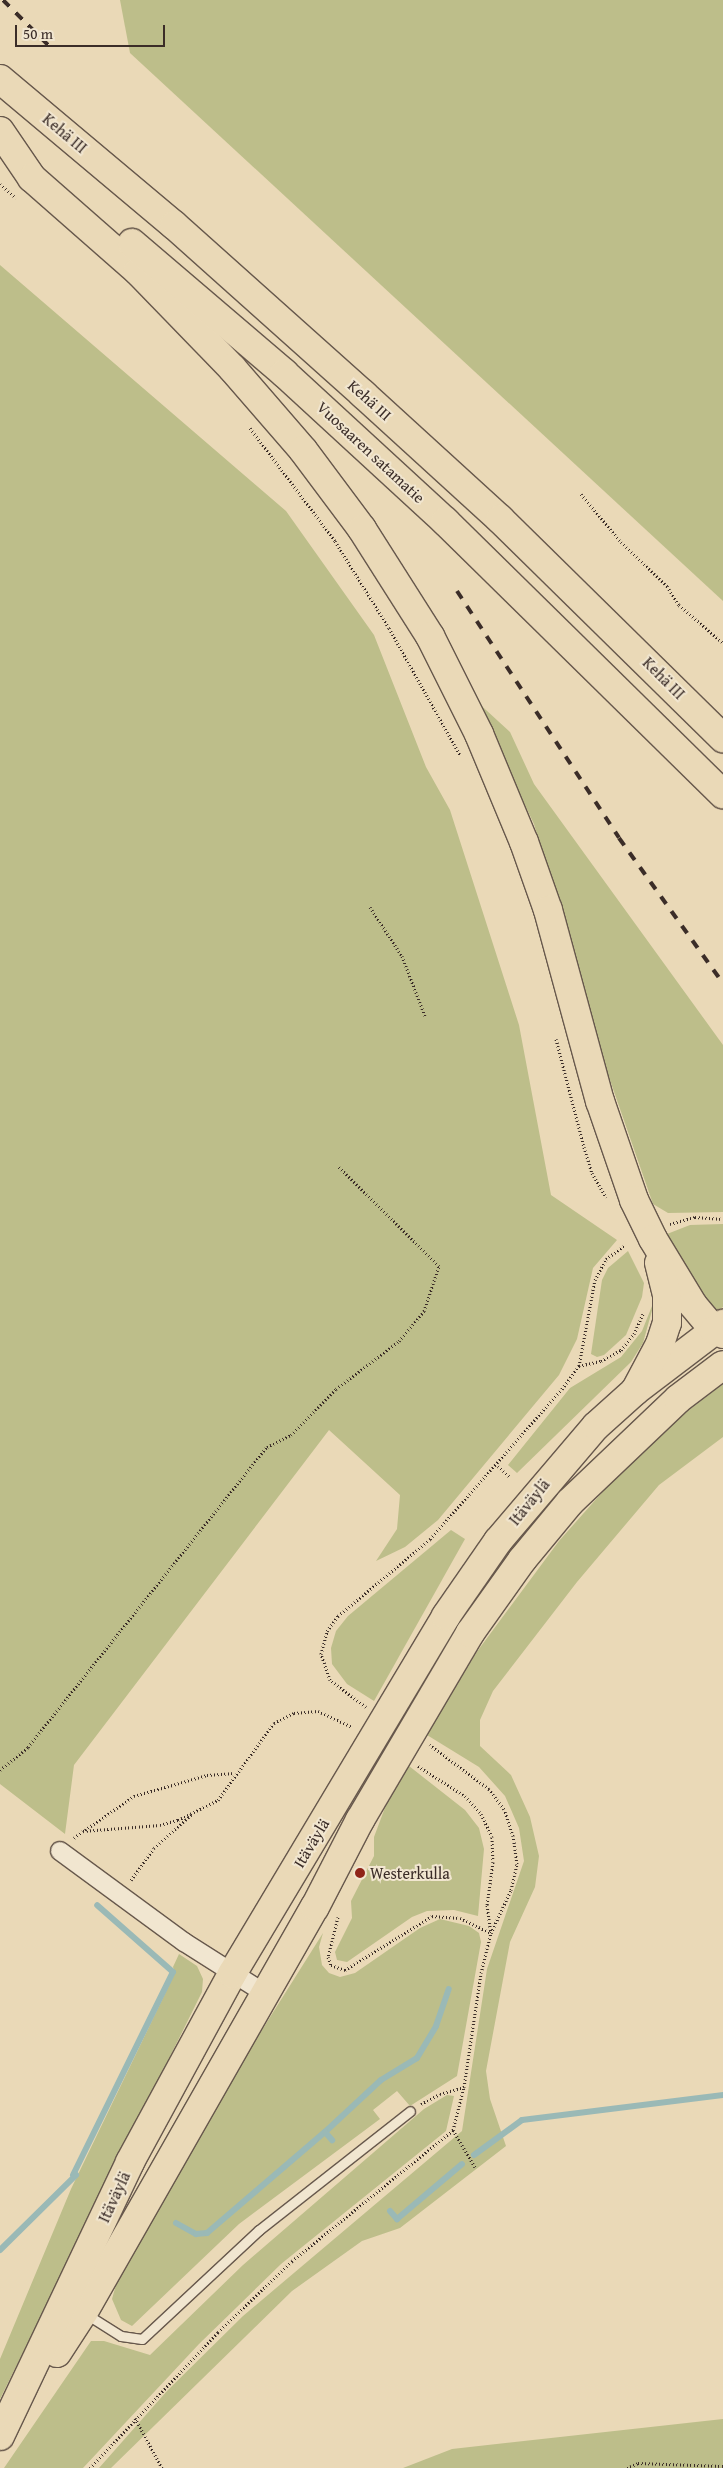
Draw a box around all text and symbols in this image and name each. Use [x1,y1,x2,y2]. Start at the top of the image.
scale bar [18,15,168,47]
text: 50 m [23,23,53,44]
street label: Kehä III [39,109,91,157]
street label: Kehä III [344,376,396,424]
street label: Vuosaaren satamatie [313,397,429,507]
street label: Kehä III [639,653,689,703]
street label: Itäväylä [505,1475,553,1529]
street label: Itäväylä [289,1815,333,1871]
place label: Westerkulla [370,1863,450,1883]
marker: Westerkulla [354,1867,366,1879]
street label: Itäväylä [94,2169,134,2225]

